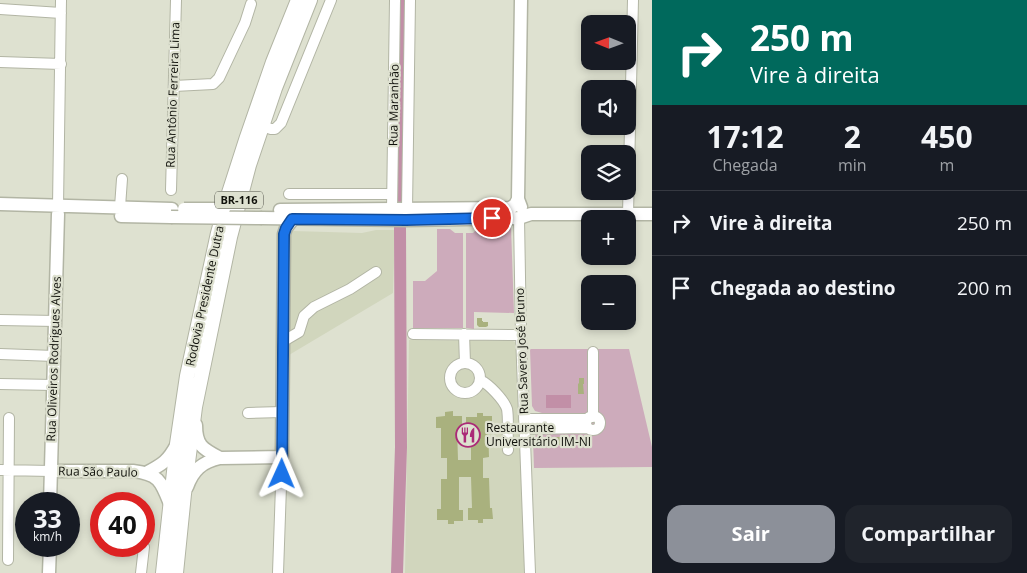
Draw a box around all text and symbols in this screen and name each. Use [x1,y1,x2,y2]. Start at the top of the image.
text: 250 m [750,14,854,61]
north arrow [581,15,636,70]
map controls [581,15,636,330]
icon: right [667,20,732,85]
street label: Rua Antônio Ferreira Lima [161,22,184,168]
text: Vire à direita [750,59,880,89]
street label: Rua Maranhão [384,64,403,146]
button: sound [581,80,636,135]
text: 17:12 [706,116,784,157]
text: 2 [844,116,861,157]
text: 450 [921,116,973,157]
button: layers [581,145,636,200]
text: Chegada [712,154,778,176]
text: min [838,154,867,176]
text: m [939,154,954,176]
road number: BR-116 [215,192,263,208]
pin [471,197,513,239]
icon: arrive [478,204,506,232]
icon: right [667,209,695,237]
button: + [581,210,636,265]
text: Vire à direita [710,210,833,236]
text: 250 m [957,210,1012,236]
street label: Rodovia Presidente Dutra [181,224,228,368]
icon: arrive [667,274,695,302]
button: − [581,275,636,330]
text: Chegada ao destino [710,275,896,301]
text: 200 m [957,275,1012,301]
street label: Rua Oliveiros Rodrigues Alves [42,276,65,442]
street label: Rua Savero José Bruno [511,288,532,414]
place label: Restaurante Universitário IM-NI [486,419,591,450]
restaurant icon: Restaurante Universitário IM-NI [455,422,481,448]
position arrow [255,447,307,499]
street label: Rua São Paulo [58,462,138,481]
speed limit sign: 40 [90,492,155,557]
text: 33 [33,501,62,535]
button: Sair [667,505,835,563]
button: Compartilhar [845,505,1012,563]
text: km/h [33,528,62,545]

